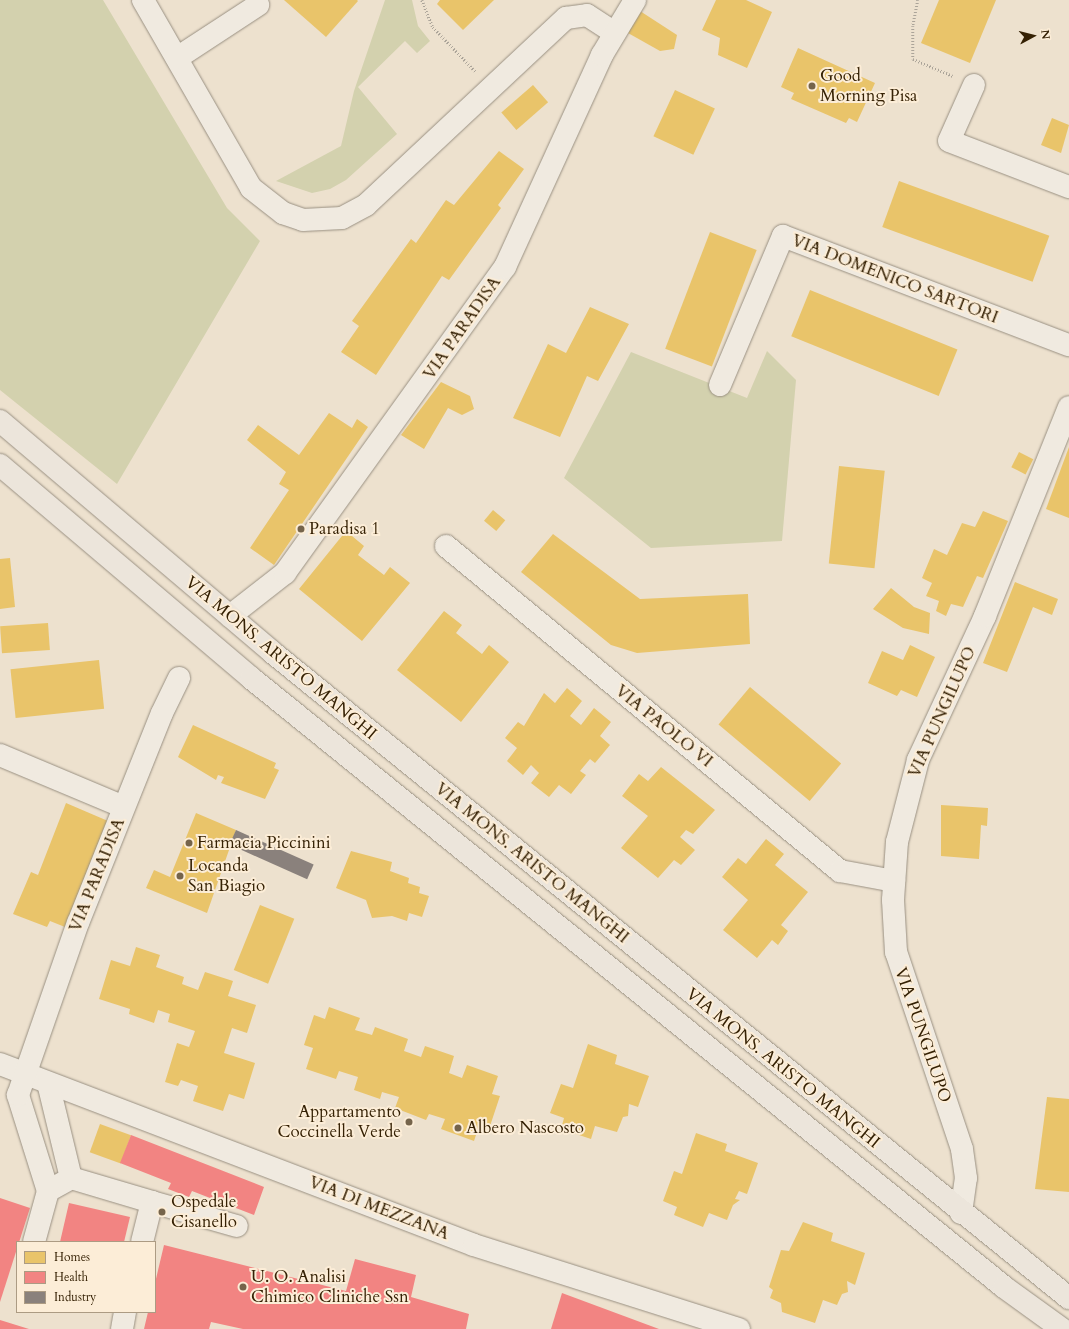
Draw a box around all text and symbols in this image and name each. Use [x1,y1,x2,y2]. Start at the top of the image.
north arrow [1013,16,1053,56]
text: N [1037,29,1053,40]
place label: Good Morning Pisa [820,66,917,106]
marker: Good Morning Pisa [807,81,817,91]
street label: VIA DOMENICO SARTORI [789,230,1001,328]
street label: VIA PARADISA [419,273,505,383]
place label: Paradisa 1 [309,519,380,539]
marker: Paradisa 1 [296,524,306,534]
street label: VIA MONS. ARISTO MANGHI [181,572,381,744]
street label: VIA PUNGILUPO [904,643,980,781]
street label: VIA PAOLO VI [611,680,717,772]
street label: VIA MONS. ARISTO MANGHI [431,778,633,948]
street label: VIA PARADISA [65,815,129,935]
place label: Farmacia Piccinini [197,833,330,853]
marker: Farmacia Piccinini [184,838,194,848]
place label: Locanda San Biagio [188,856,265,896]
marker: Locanda San Biagio [175,871,185,881]
street label: VIA PUNGILUPO [890,965,956,1105]
street label: VIA MONS. ARISTO MANGHI [682,983,884,1153]
place label: Appartamento Coccinella Verde [277,1102,401,1142]
marker: Appartamento Coccinella Verde [404,1117,414,1127]
place label: Albero Nascosto [466,1118,584,1138]
marker: Albero Nascosto [453,1123,463,1133]
street label: VIA DI MEZZANA [306,1172,452,1244]
place label: Ospedale Cisanello [171,1192,237,1232]
marker: Ospedale Cisanello [156,1206,168,1218]
legend [16,1241,156,1313]
text: Homes [54,1249,90,1265]
place label: U. O. Analisi Chimico Cliniche Ssn [251,1267,409,1307]
text: Health [54,1269,88,1285]
marker: U. O. Analisi Chimico Cliniche Ssn [238,1282,248,1292]
text: Industry [54,1289,96,1305]

